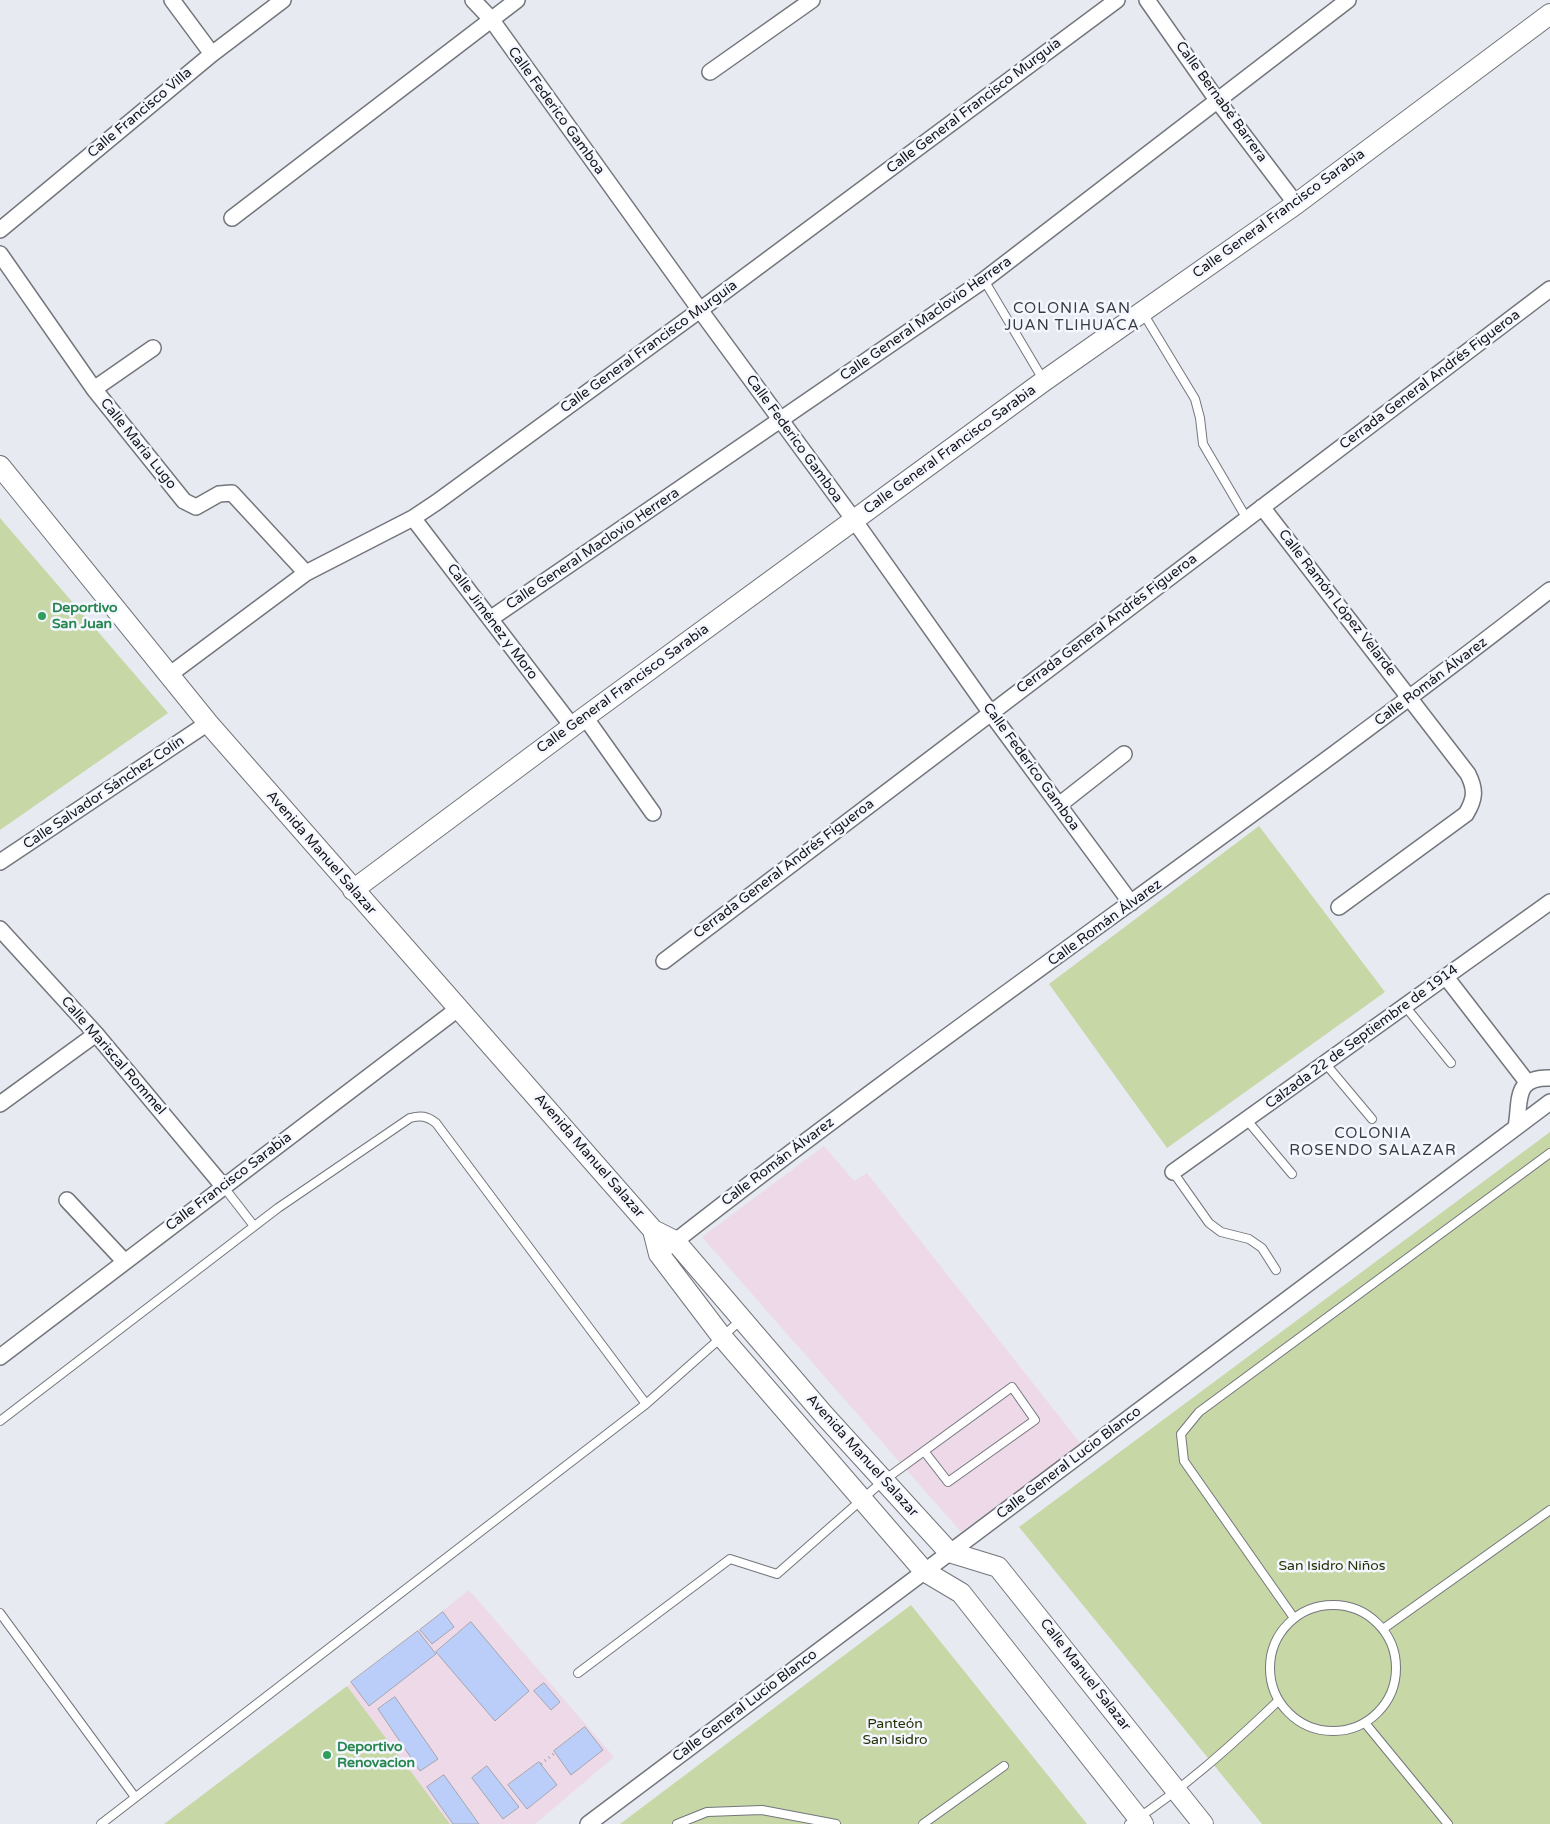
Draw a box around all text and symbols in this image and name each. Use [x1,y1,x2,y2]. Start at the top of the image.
street label: Calle General Francisco Murguía [883,35,1065,177]
street label: Calle Bernabé Barrera [1172,38,1270,166]
street label: Calle Federico Gamboa [504,44,608,178]
street label: Calle Francisco Villa [84,64,196,162]
street label: Calle General Francisco Sarabia [1190,146,1368,282]
street label: Calle General Maclovio Herrera [837,253,1015,385]
street label: Calle General Francisco Murguía [557,277,741,417]
district label: COLONIA SAN JUAN TLIHUACA [1003,300,1141,335]
street label: Cerrada General Andrés Figueroa [1336,307,1524,453]
street label: Calle Federico Gamboa [742,372,846,506]
street label: Calle General Francisco Sarabia [861,382,1039,518]
street label: Calle María Lugo [96,395,180,493]
street label: Calle General Maclovio Herrera [503,485,683,613]
street label: Calle Ramón López Velarde [1274,526,1400,680]
street label: Cerrada General Andrés Figueroa [1013,551,1201,697]
street label: Calle Jiménez y Moro [443,561,541,683]
place label: Deportivo San Juan [52,600,118,632]
marker: Deportivo San Juan [36,610,48,622]
street label: Calle General Francisco Sarabia [534,621,712,757]
street label: Calle Román Álvarez [1371,634,1491,730]
street label: Calle Federico Gamboa [979,700,1083,834]
street label: Calle Salvador Sánchez Colín [20,733,188,853]
street label: Avenida Manuel Salazar [262,787,380,919]
street label: Cerrada General Andrés Figueroa [690,796,878,942]
street label: Calle Román Álvarez [1045,876,1165,970]
street label: Calzada 22 de Septiembre de 1914 [1262,961,1462,1113]
street label: Calle Mariscal Rommel [57,993,169,1119]
street label: Avenida Manuel Salazar [530,1090,648,1222]
street label: Calle Román Álvarez [718,1114,838,1210]
district label: COLONIA ROSENDO SALAZAR [1287,1125,1459,1160]
street label: Calle Francisco Sarabia [163,1129,295,1235]
street label: Avenida Manuel Salazar [803,1391,921,1521]
street label: Calle General Lucio Blanco [993,1403,1145,1523]
park label: San Isidro Niños [1278,1558,1386,1574]
street label: Calle Manuel Salazar [1036,1616,1134,1734]
street label: Calle General Lucio Blanco [669,1646,821,1766]
park label: Panteón San Isidro [862,1716,928,1748]
place label: Deportivo Renovacion [337,1739,415,1771]
marker: Deportivo Renovacion [321,1749,333,1761]

